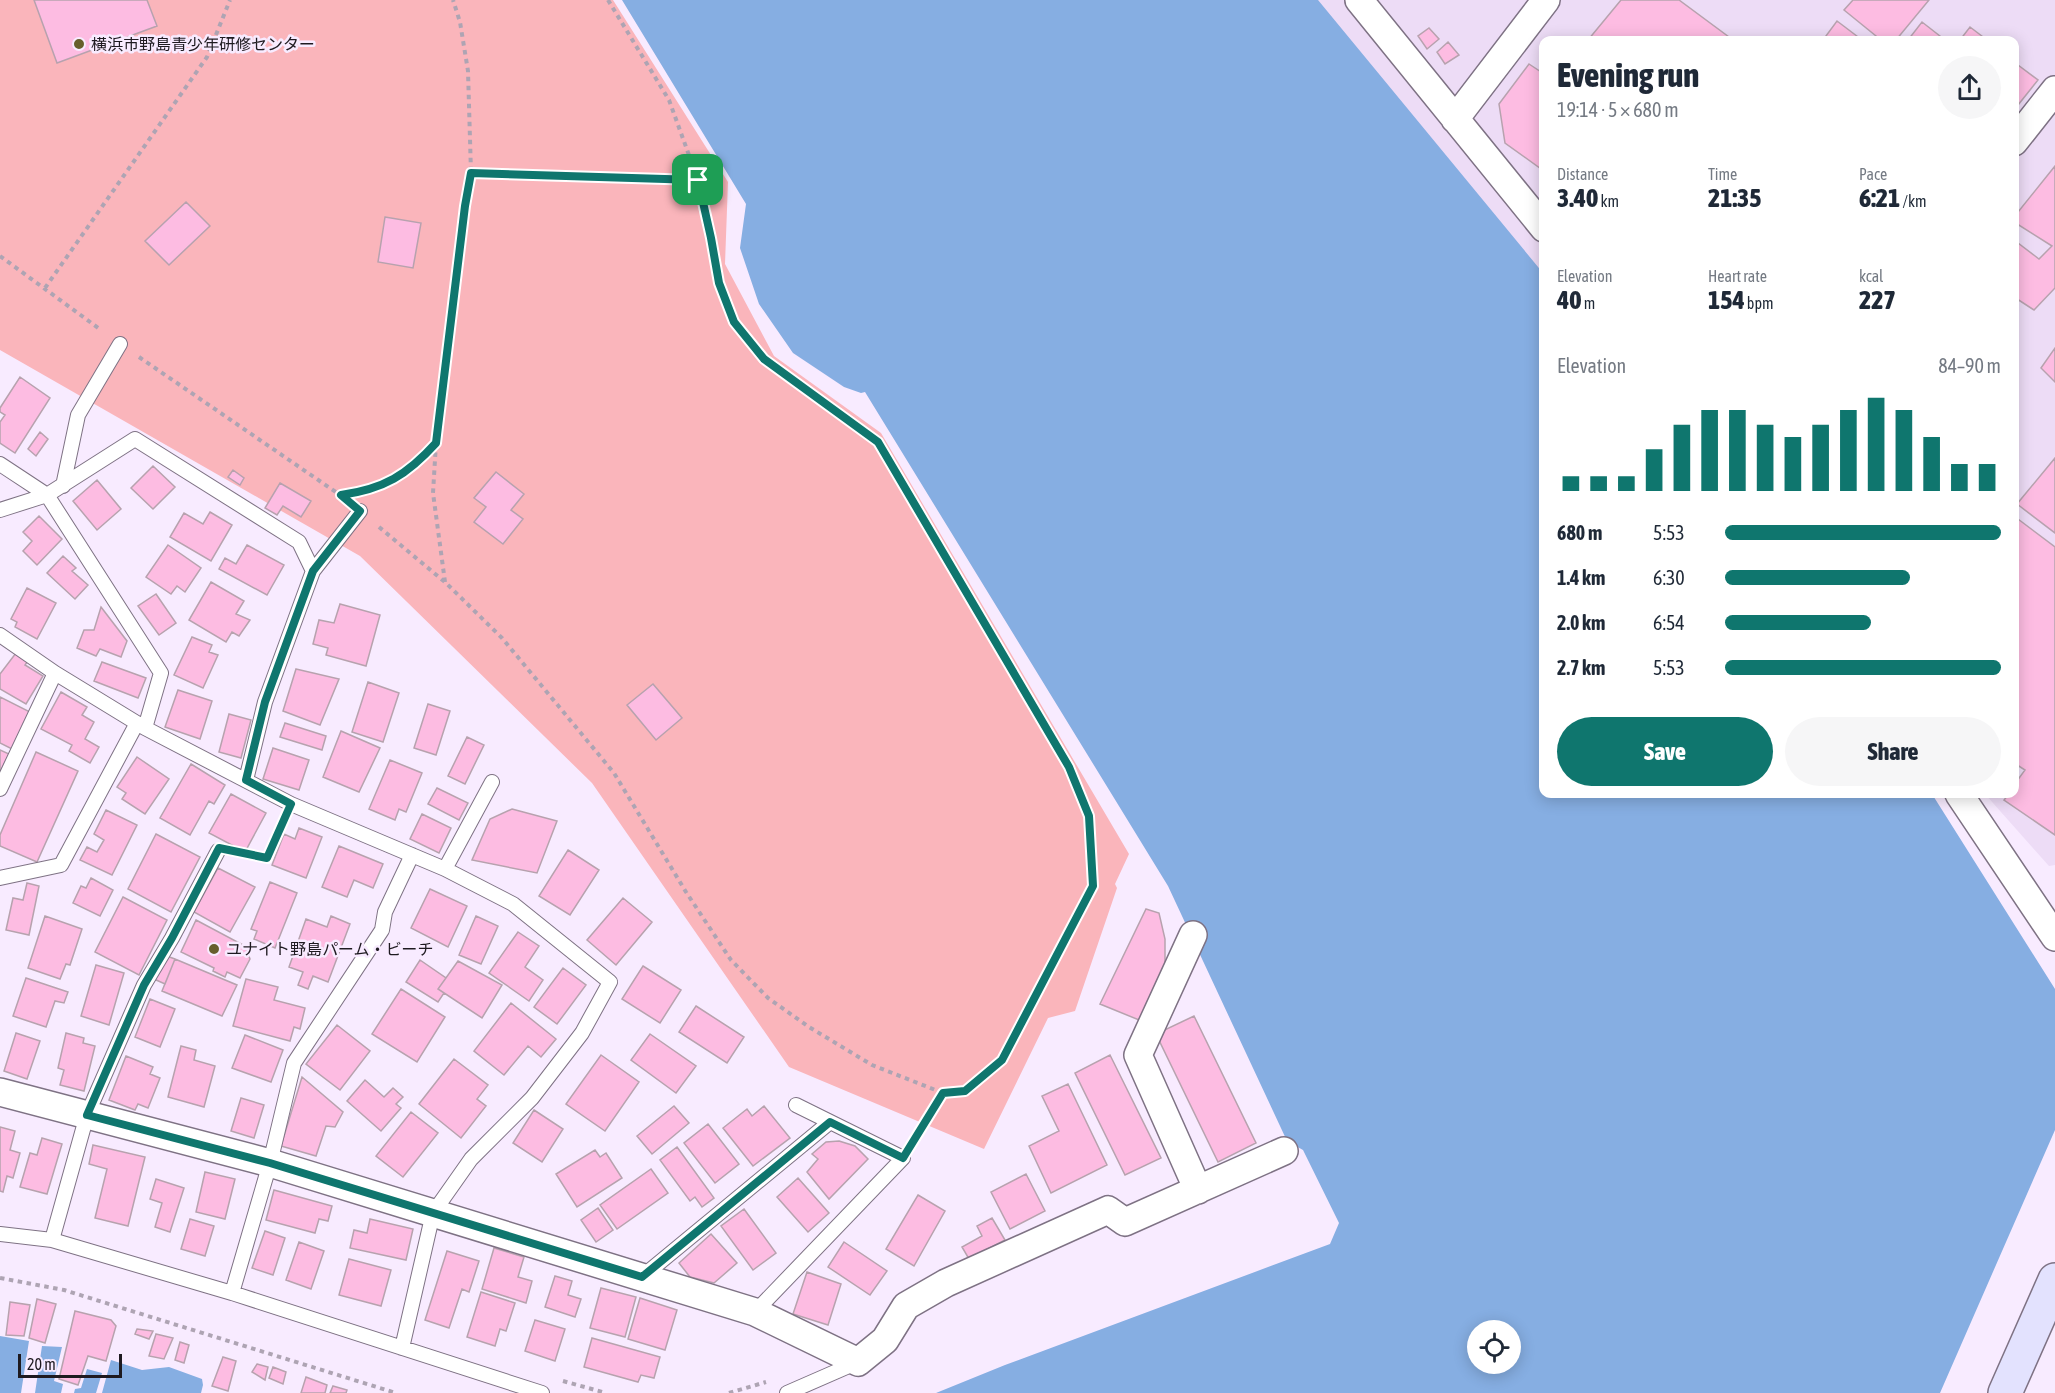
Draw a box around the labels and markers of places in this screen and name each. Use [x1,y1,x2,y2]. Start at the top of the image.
place label: 横浜市野島青少年研修センター [91,35,315,53]
marker: 横浜市野島青少年研修センター [72,37,86,51]
pin [672,154,723,205]
place label: ユナイト野島パーム・ビーチ [226,940,434,958]
marker: ユナイト野島パーム・ビーチ [207,942,221,956]

